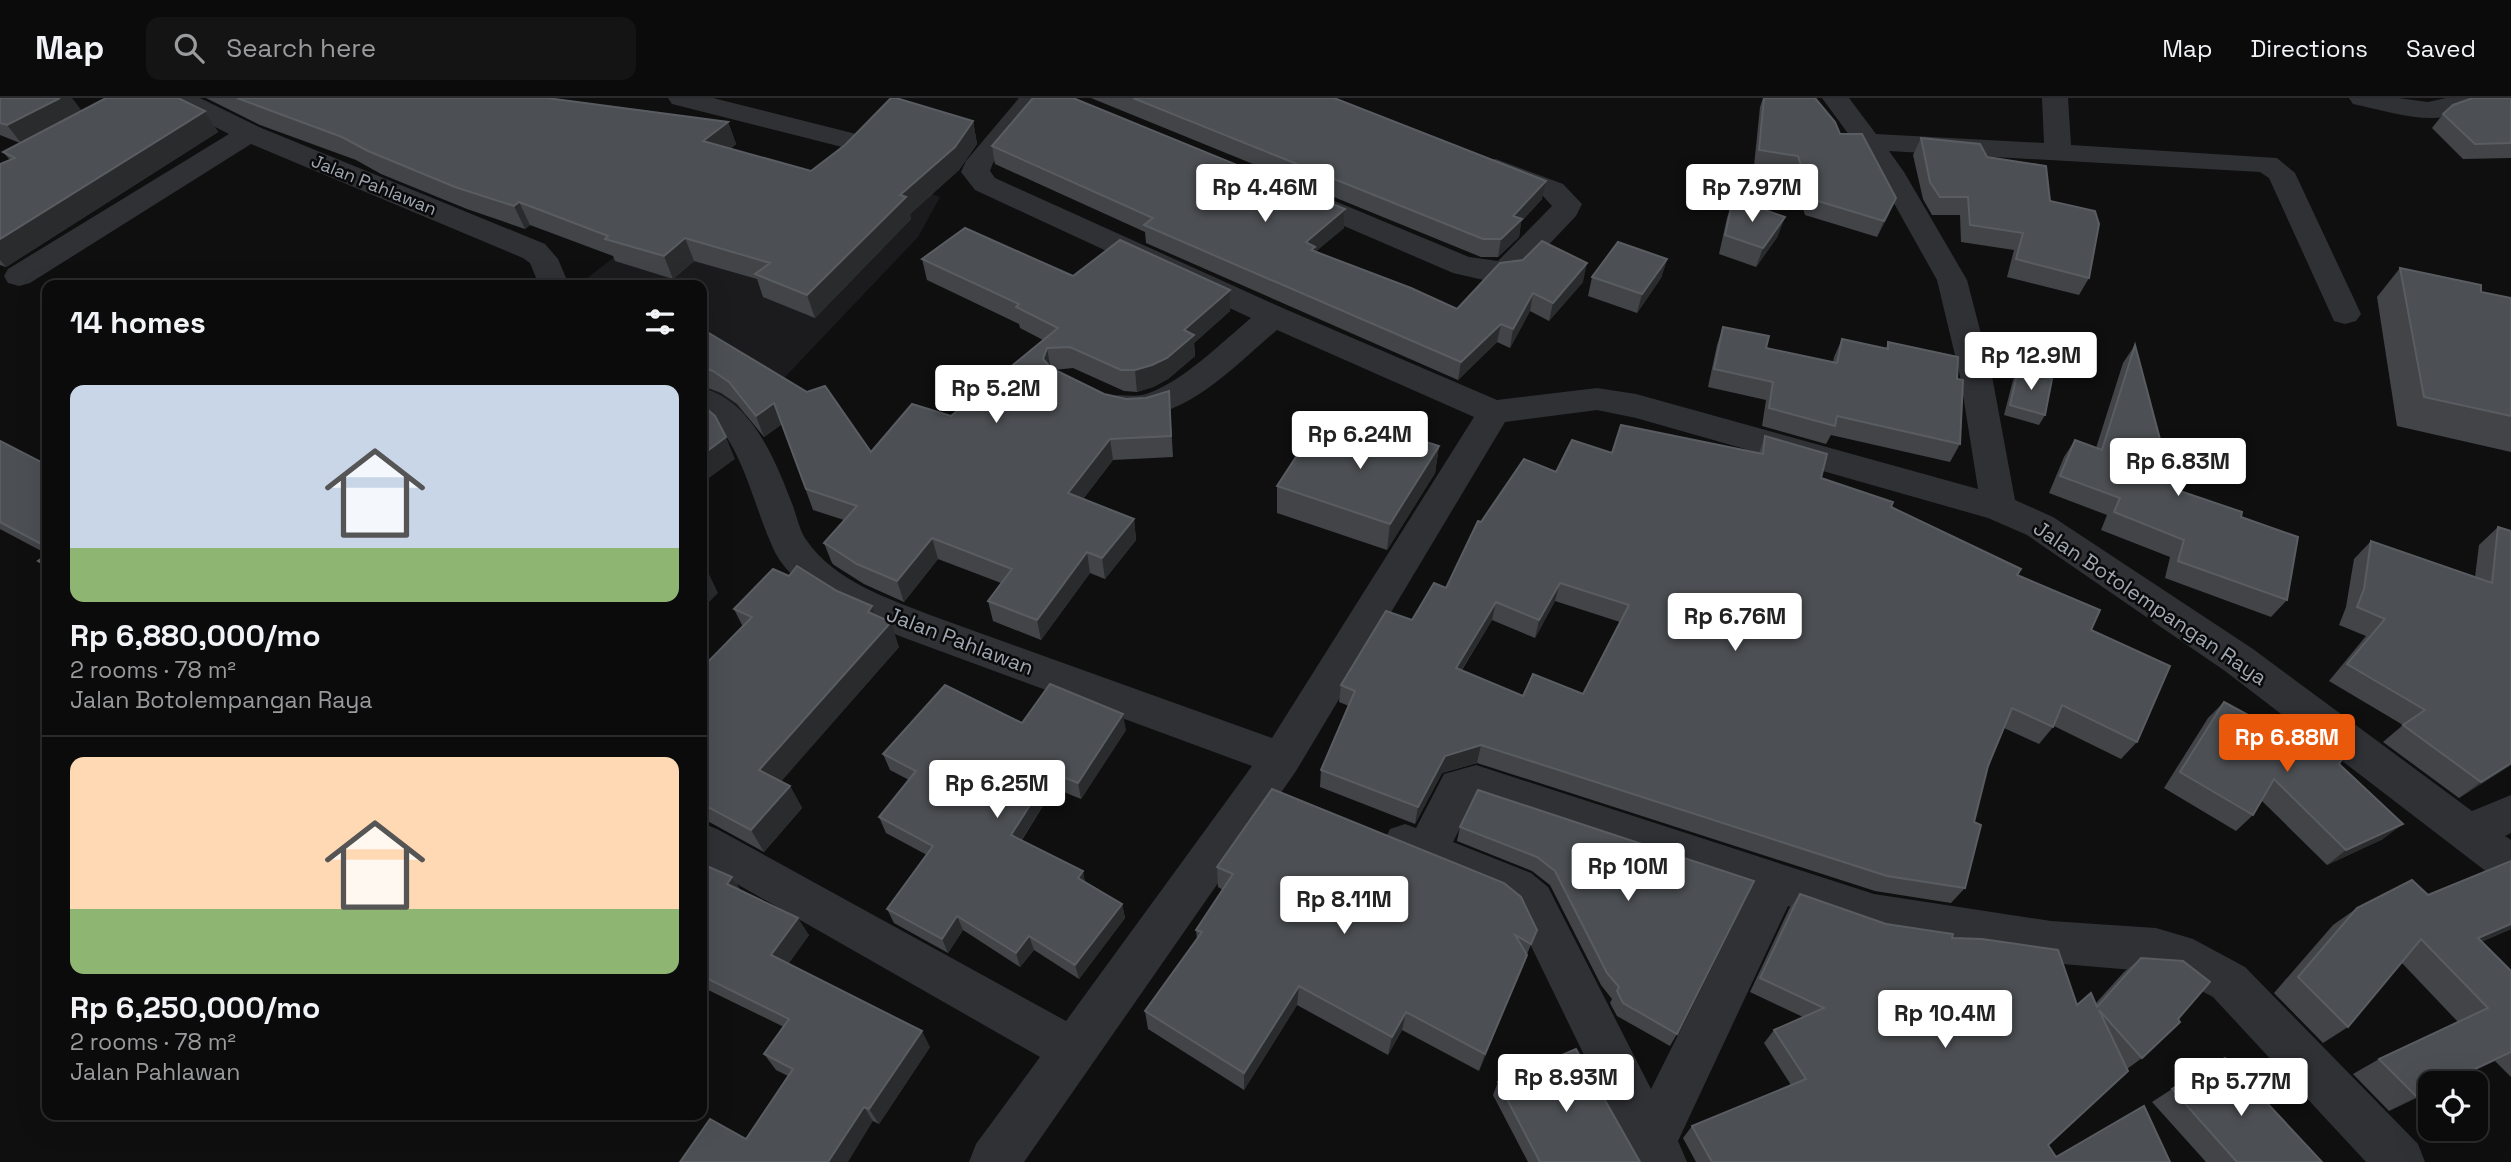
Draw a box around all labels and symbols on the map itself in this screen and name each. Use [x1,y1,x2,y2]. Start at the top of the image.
street label: Jalan Pahlawan [308,149,440,220]
pin: Rp 4.46M [1193,164,1337,224]
pin: Rp 7.97M [1680,164,1824,224]
pin: Rp 12.9M [1959,332,2103,392]
pin: Rp 5.2M [931,366,1061,425]
pin: Rp 6.24M [1288,412,1432,471]
pin: Rp 6.83M [2106,438,2250,498]
street label: Jalan Botolempangan Raya [2028,514,2272,691]
pin: Rp 6.76M [1663,594,1807,653]
street label: Jalan Pahlawan [883,600,1038,681]
pin: Rp 6.88M [2215,714,2359,774]
pin: Rp 6.25M [925,760,1069,820]
pin: Rp 10M [1571,844,1685,903]
pin: Rp 8.11M [1272,876,1416,936]
pin: Rp 10.4M [1873,990,2017,1050]
pin: Rp 8.93M [1494,1054,1638,1114]
pin: Rp 5.77M [2169,1058,2313,1118]

